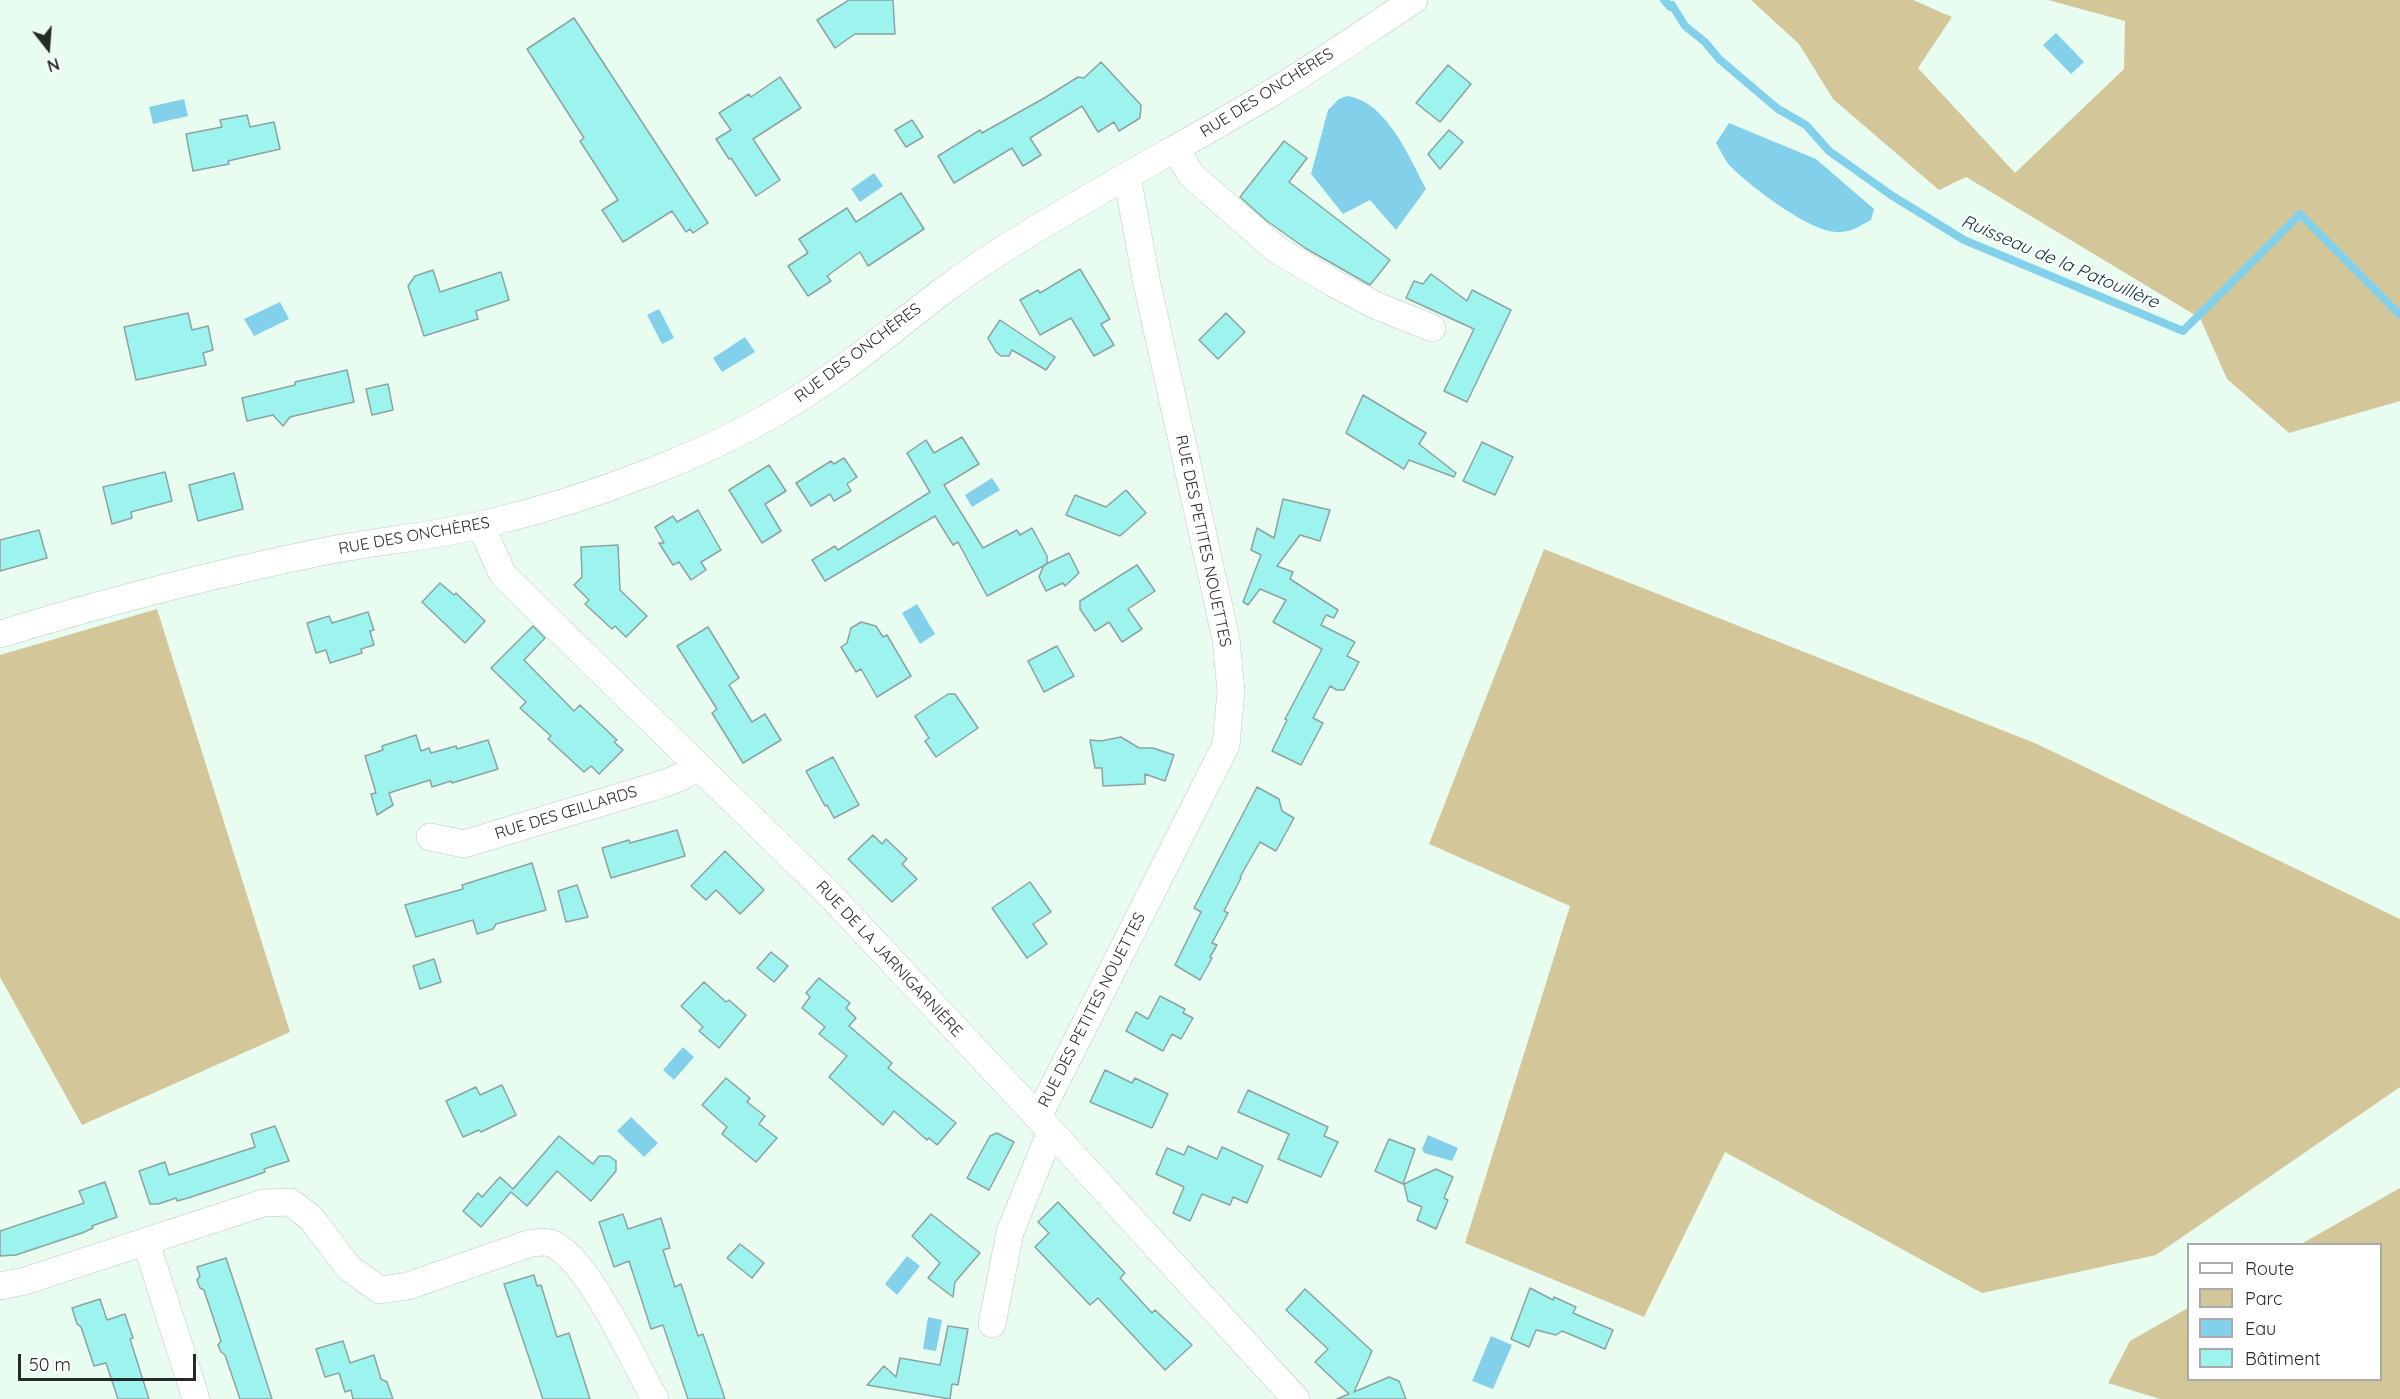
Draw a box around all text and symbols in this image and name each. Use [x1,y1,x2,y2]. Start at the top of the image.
north arrow [18,18,78,78]
street label: RUE DES ONCHÈRES [1197,44,1337,142]
text: N [45,54,62,76]
water label: Ruisseau de la Patouillère [1958,211,2162,313]
street label: RUE DES ONCHÈRES [791,299,925,407]
street label: RUE DES PETITES NOUETTES [1171,433,1235,649]
street label: RUE DES ONCHÈRES [337,513,491,559]
street label: RUE DES ŒILLARDS [492,782,640,844]
street label: RUE DE LA JARNIGARNIÈRE [812,877,966,1041]
street label: RUE DES PETITES NOUETTES [1034,909,1150,1111]
legend [2187,1243,2382,1381]
text: Route [2245,1257,2294,1280]
text: Parc [2245,1287,2282,1310]
text: Eau [2245,1317,2276,1340]
scale bar [21,1342,200,1380]
text: Bâtiment [2245,1347,2321,1370]
text: 50 m [29,1353,71,1376]

